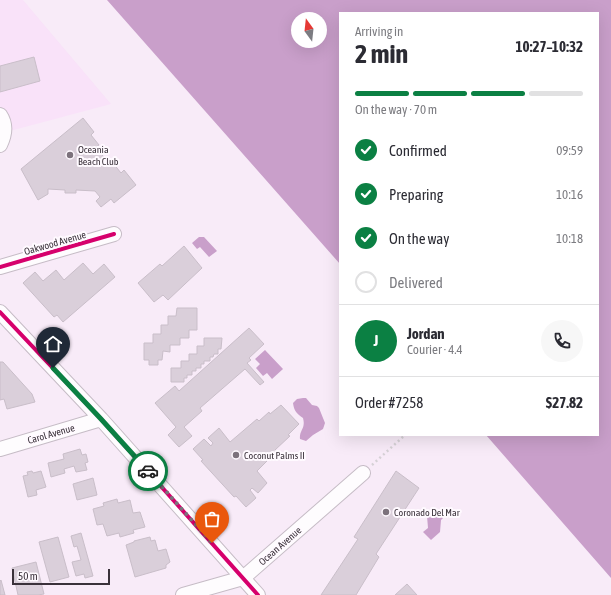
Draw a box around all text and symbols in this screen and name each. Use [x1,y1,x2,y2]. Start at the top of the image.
north arrow [291,12,327,48]
map controls [291,12,327,48]
text: Arriving in [355,24,403,39]
text: 10:27–10:32 [515,38,583,55]
text: 2 min [355,39,408,69]
text: On the way · 70 m [355,102,437,117]
icon: check [355,139,377,161]
text: Confirmed [389,142,447,159]
text: 09:59 [556,143,583,158]
place label: Oceania Beach Club [78,144,119,167]
marker: Oceania Beach Club [65,150,75,160]
icon: check [355,183,377,205]
text: Preparing [389,186,443,203]
text: 10:16 [556,187,583,202]
icon: check [355,227,377,249]
street label: Oakwood Avenue [23,229,88,257]
text: On the way [389,230,450,247]
text: 10:18 [556,231,583,246]
text: Delivered [389,274,443,291]
button: phone [541,320,583,362]
text: Jordan [407,325,445,342]
pin [36,327,70,368]
text: J [374,332,378,349]
icon: home [42,333,64,355]
text: Courier · 4.4 [407,342,463,357]
text: Order #7258 [355,394,423,411]
text: $27.82 [546,394,583,411]
street label: Carol Avenue [26,422,76,446]
marker: Coconut Palms II [231,450,241,460]
place label: Coconut Palms II [244,450,305,461]
courier [128,451,168,491]
icon: car [137,460,159,482]
pin [195,502,229,543]
marker: Coronado Del Mar [381,507,391,517]
place label: Coronado Del Mar [394,507,461,518]
icon: bag [201,508,223,530]
street label: Ocean Avenue [257,524,304,567]
scale bar [12,567,110,586]
text: 50 m [18,570,38,582]

